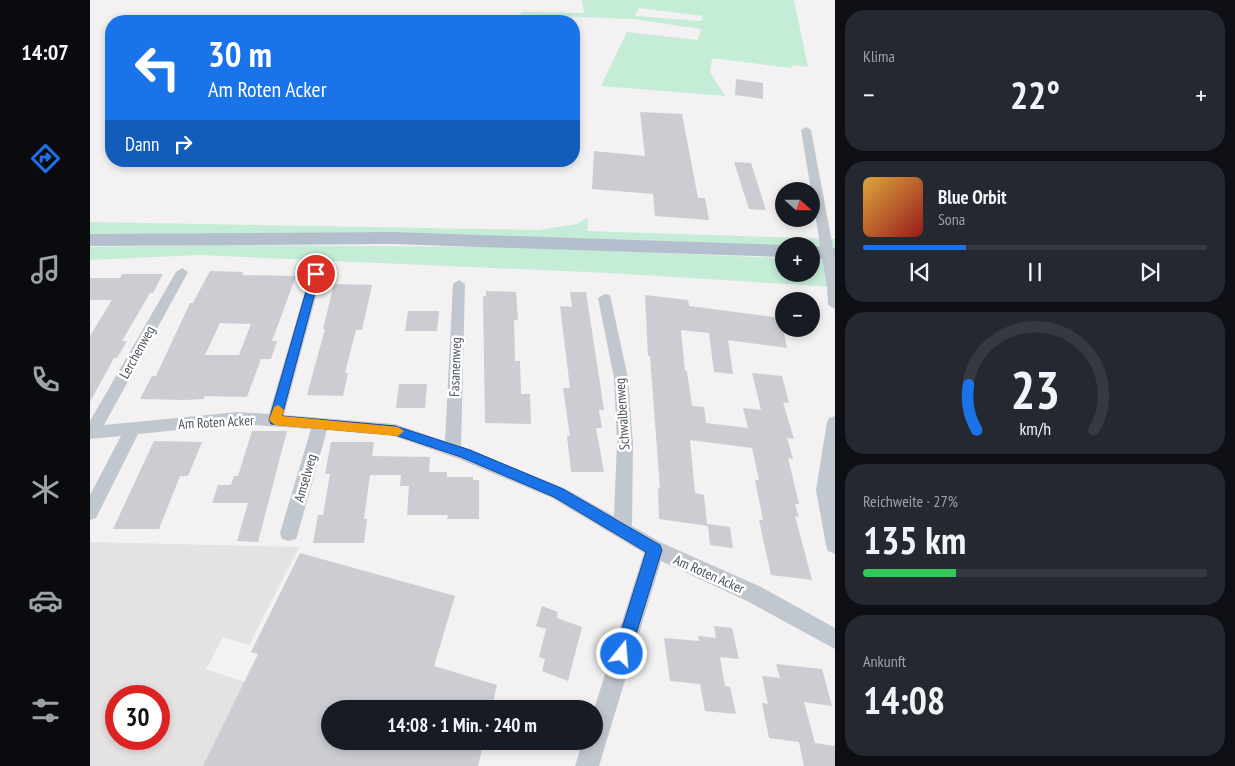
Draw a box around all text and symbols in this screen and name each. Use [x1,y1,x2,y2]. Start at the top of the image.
text: 30 m [208,31,272,77]
icon: left [125,35,190,100]
text: 14:07 [21,38,69,66]
text: Klima [863,46,895,66]
text: 22° [1010,70,1060,119]
text: Am Roten Acker [208,75,327,103]
text: − [863,76,875,113]
text: + [1195,76,1207,113]
icon: right [169,130,197,158]
text: Dann [125,132,159,156]
icon: directions [28,141,63,176]
north arrow [775,182,820,228]
map controls [775,182,820,337]
text: Blue Orbit [938,185,1007,209]
text: Sona [938,209,965,229]
button: + [775,237,820,282]
icon: music [28,252,63,287]
pin [295,253,337,295]
icon: previous [906,258,934,286]
icon: pause [1021,258,1049,286]
icon: next [1136,258,1164,286]
icon: arrive [302,260,330,288]
button: − [775,292,820,337]
street label: Lerchenweg [115,322,159,382]
street label: Fasanenweg [445,337,465,397]
text: 23 [1010,356,1060,423]
icon: phone [28,362,63,397]
street label: Schwalbenweg [611,377,633,451]
street label: Am Roten Acker [178,411,254,433]
text: km/h [1019,417,1051,440]
street label: Amselweg [290,452,320,504]
icon: climate [28,472,63,507]
text: Reichweite · 27% [863,491,958,511]
text: 135 km [863,515,966,564]
street label: Am Roten Acker [671,550,747,598]
icon: car [28,583,63,618]
position arrow [595,627,647,679]
text: Ankunft [863,651,906,671]
text: 14:08 [863,675,945,724]
speed limit sign: 30 [105,685,170,750]
icon: filters [28,693,63,728]
text: 14:08 · 1 Min. · 240 m [387,713,537,737]

